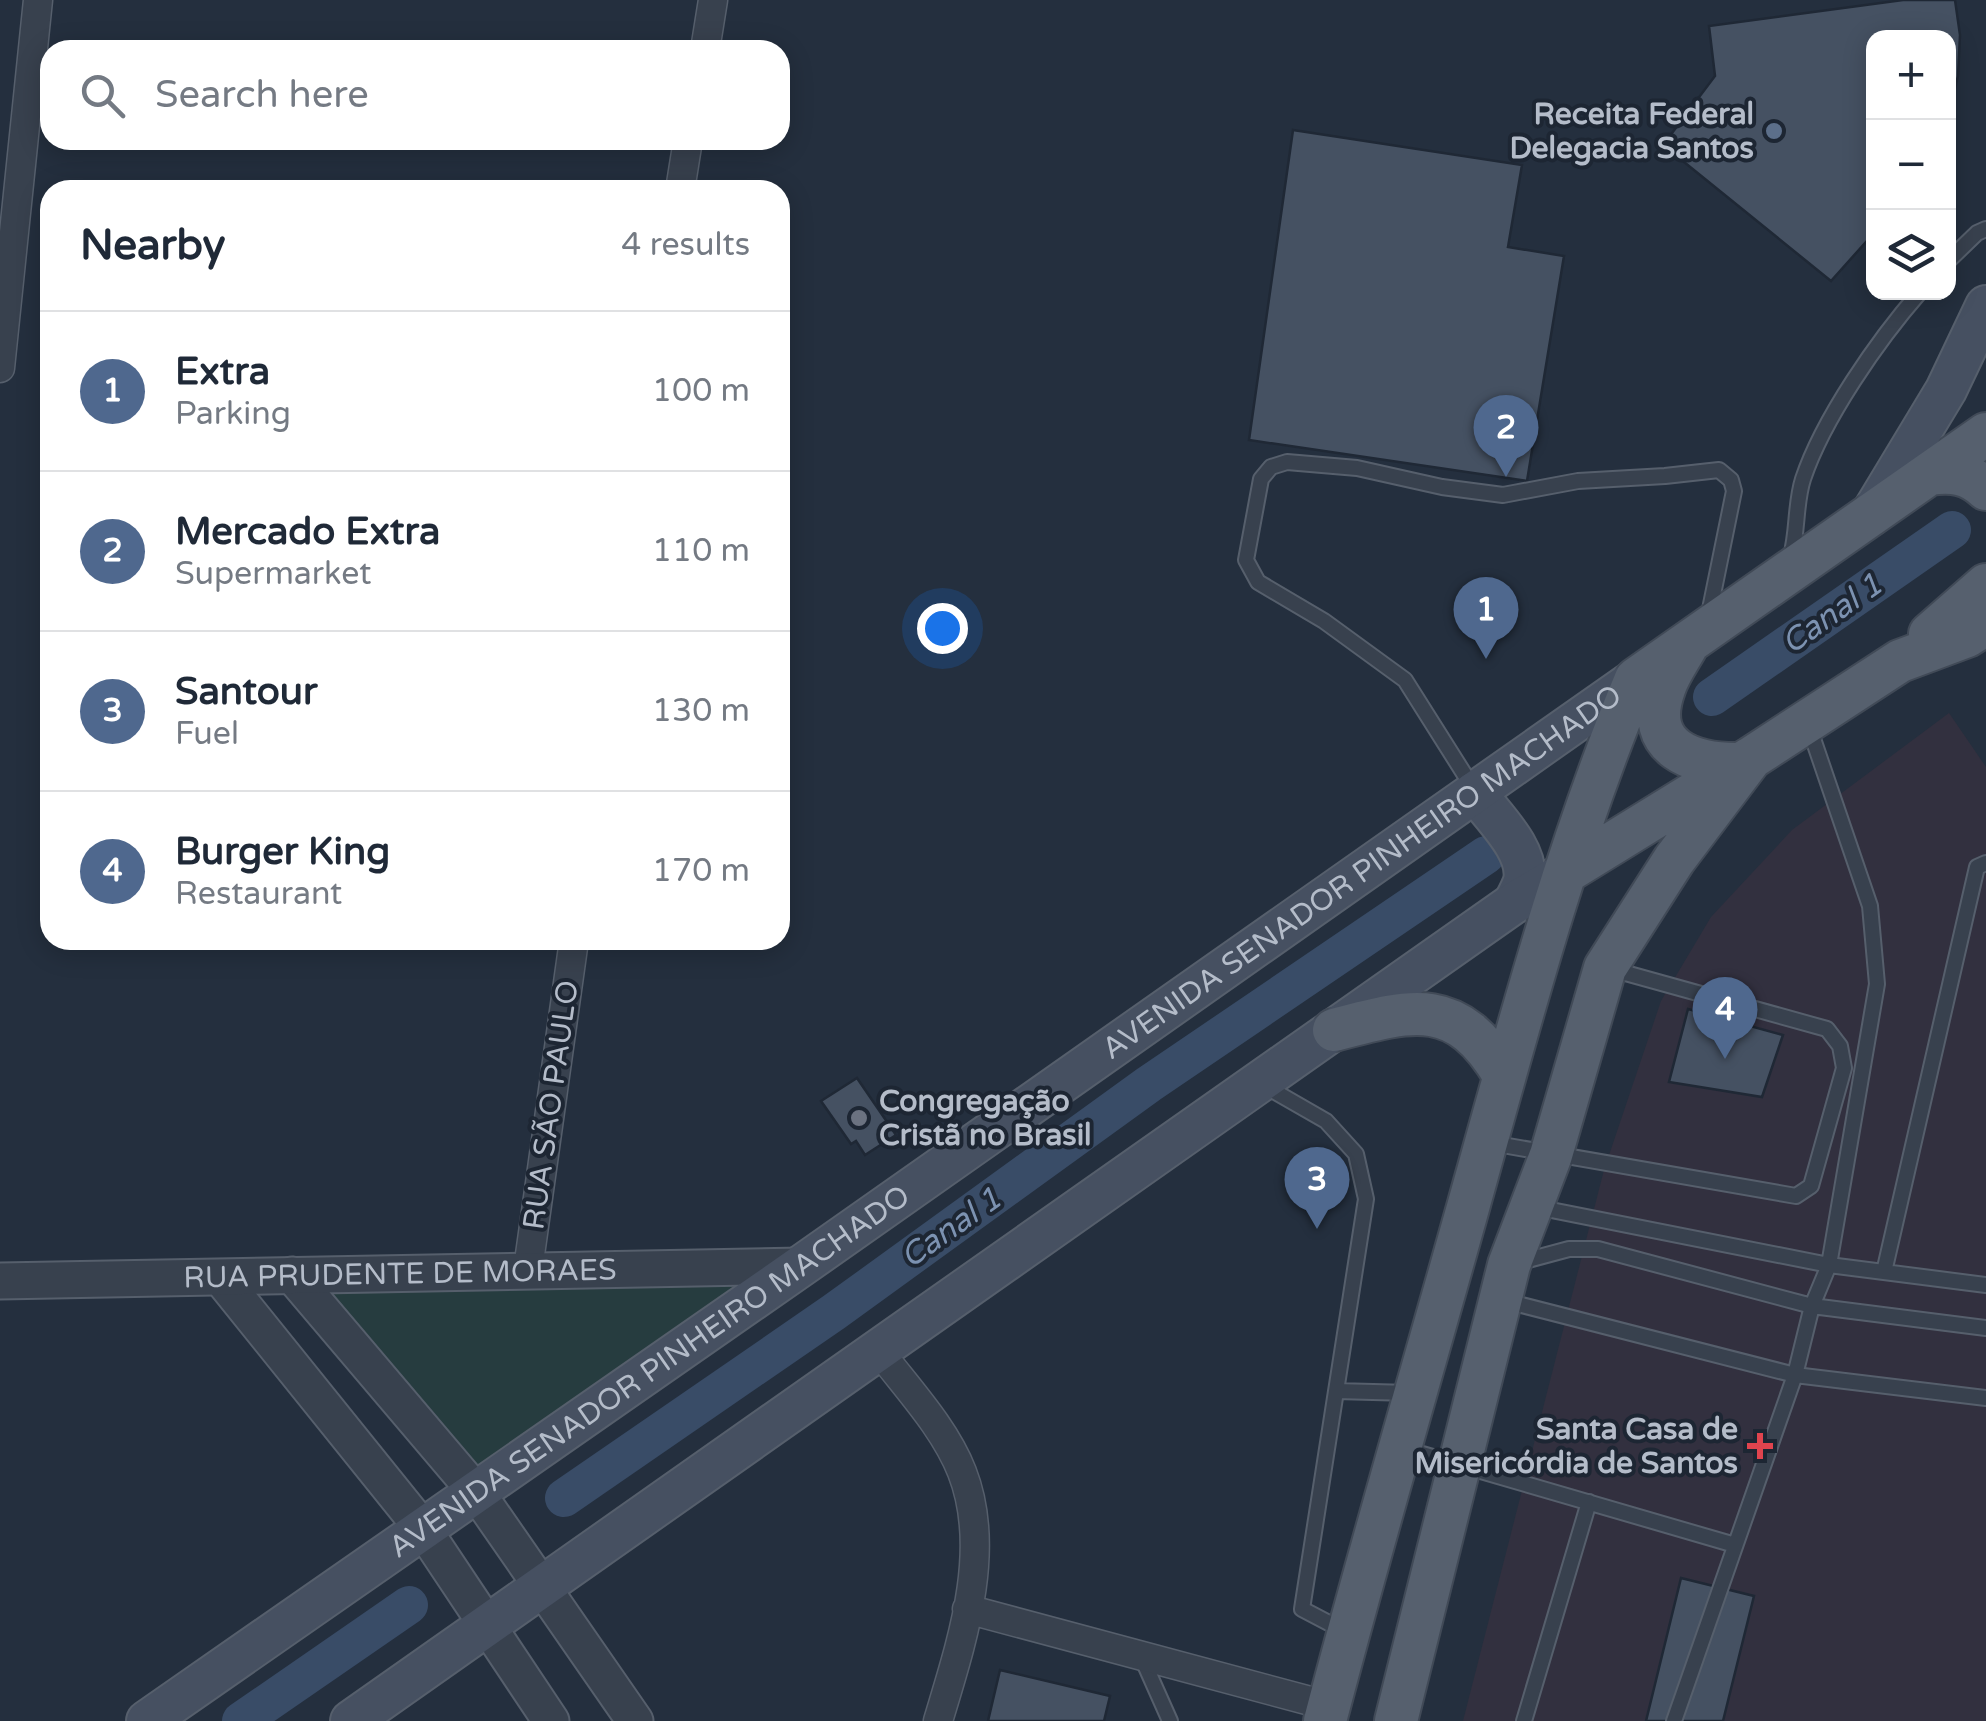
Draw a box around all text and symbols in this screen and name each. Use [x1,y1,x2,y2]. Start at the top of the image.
map controls [1866,30,1956,300]
button: + [1866,30,1956,120]
search box [40,40,790,150]
icon: search [75,68,130,123]
text: Search here [155,72,369,118]
place label: Receita Federal Delegacia Santos [1510,96,1754,167]
marker: Receita Federal Delegacia Santos [1763,120,1785,142]
button: − [1866,120,1956,210]
button: layers [1866,210,1956,300]
text: Nearby [80,220,225,271]
text: 4 results [621,226,750,264]
text: Extra [175,349,270,395]
text: 1 [102,372,123,410]
text: 100 m [652,372,750,410]
pin: 2 [1474,394,1538,477]
text: Parking [175,395,291,433]
text: Mercado Extra [175,509,440,555]
text: 2 [102,532,123,570]
text: 110 m [652,532,750,570]
text: Supermarket [175,555,372,593]
water label: Canal 1 [1774,566,1890,662]
pin: 1 [1454,576,1518,659]
your location [917,603,968,654]
text: Santour [175,669,318,715]
street label: AVENIDA SENADOR PINHEIRO MACHADO [1095,677,1629,1067]
text: 3 [102,692,123,730]
text: 130 m [652,692,750,730]
text: Fuel [175,715,239,753]
text: Burger King [175,829,390,875]
text: 4 [102,852,123,890]
text: 170 m [652,852,750,890]
text: Restaurant [175,875,342,913]
pin: 4 [1692,976,1758,1059]
street label: RUA SÃO PAULO [515,978,587,1232]
place label: Congregação Cristã no Brasil [879,1083,1092,1154]
marker: Congregação Cristã no Brasil [848,1107,870,1129]
pin: 3 [1284,1146,1350,1229]
street label: AVENIDA SENADOR PINHEIRO MACHADO [382,1177,917,1566]
water label: Canal 1 [893,1180,1009,1276]
street label: RUA PRUDENTE DE MORAES [183,1251,617,1296]
place label: Santa Casa de Misericórdia de Santos [1414,1411,1738,1482]
marker: Santa Casa de Misericórdia de Santos [1747,1433,1773,1459]

